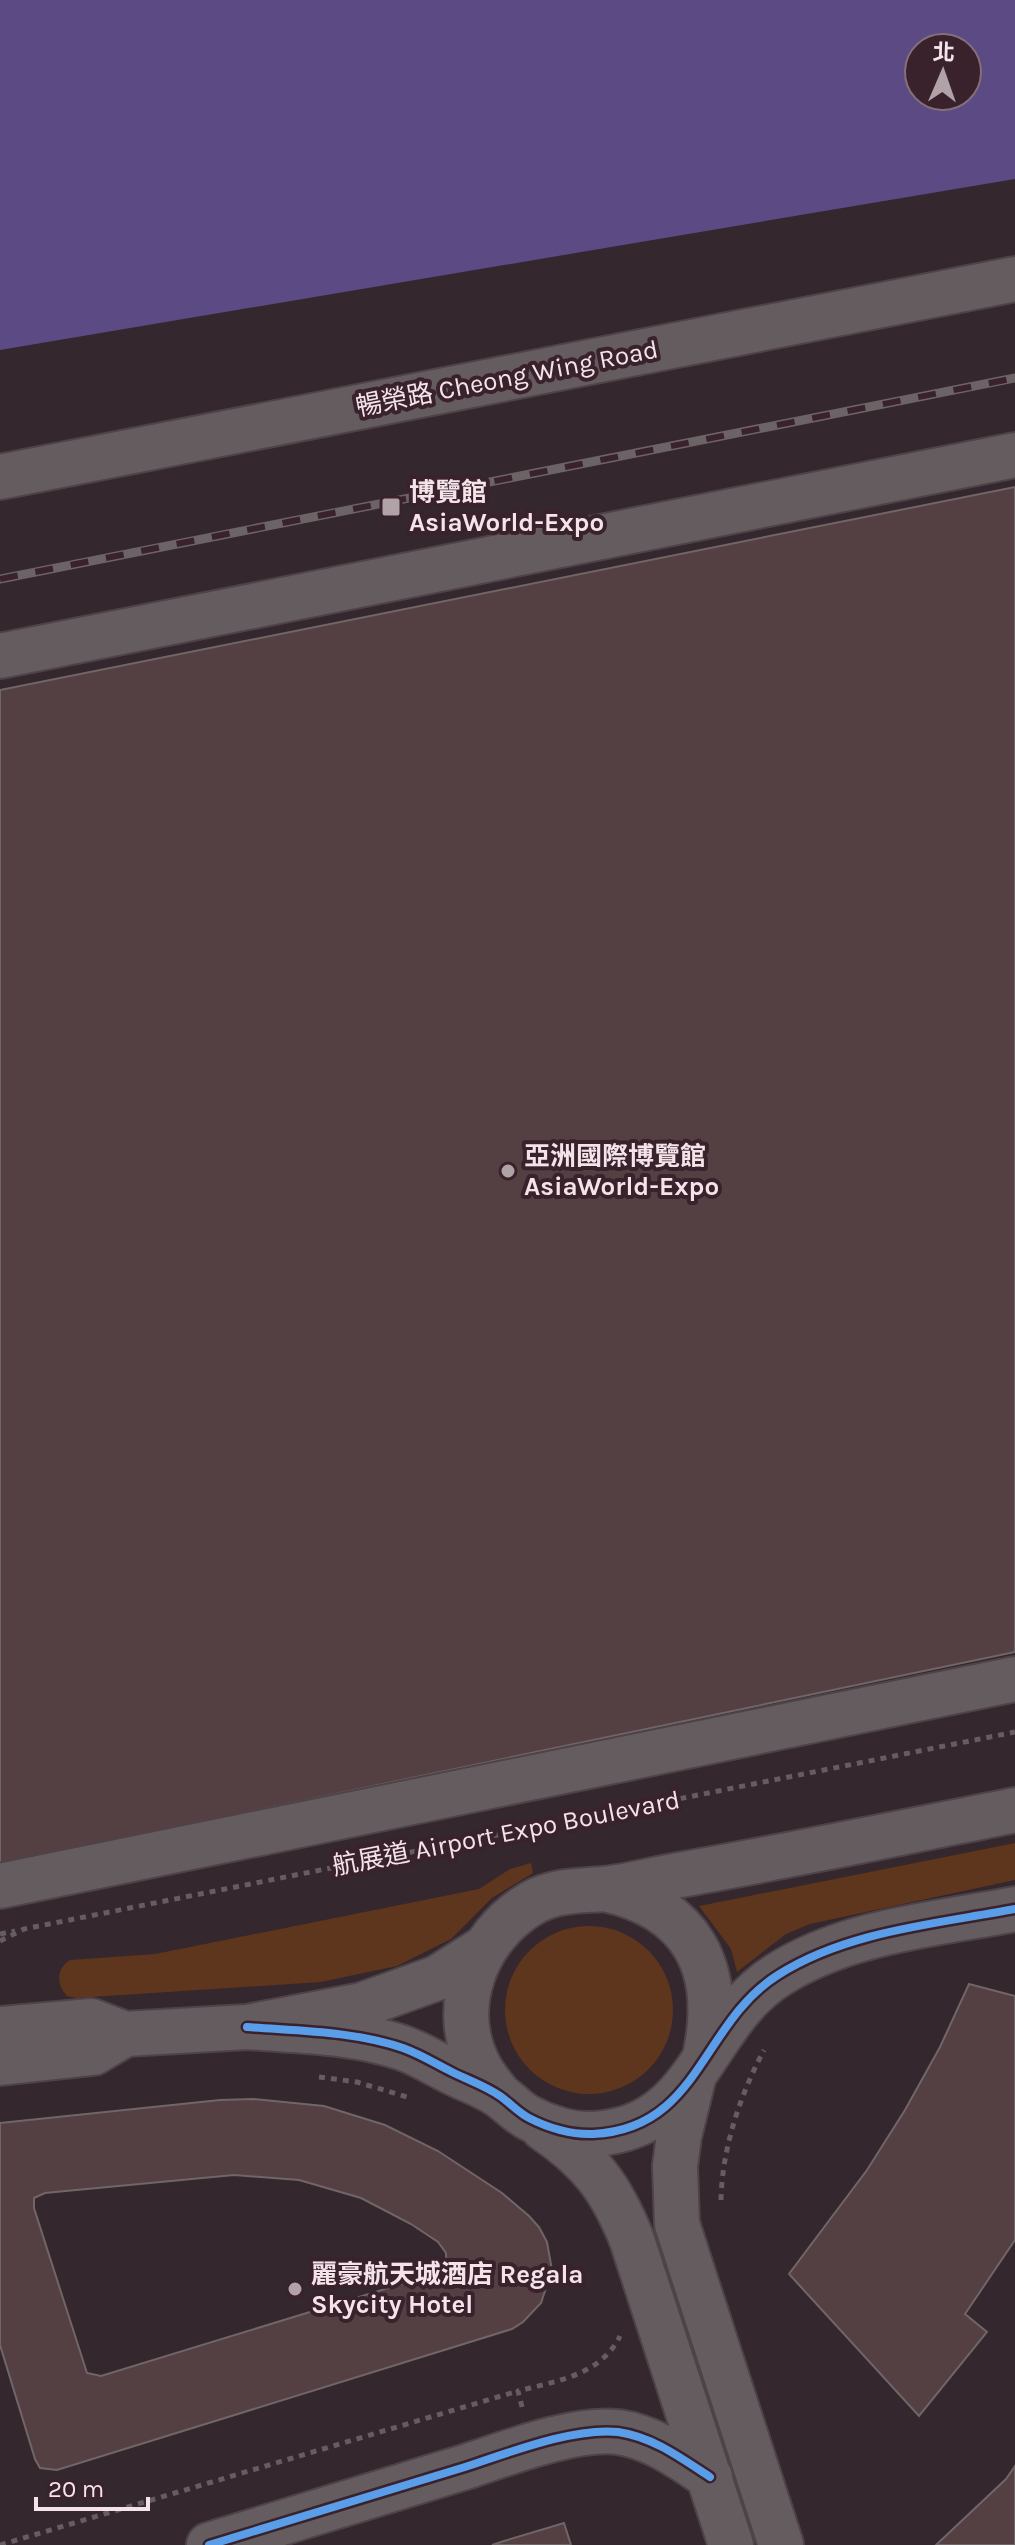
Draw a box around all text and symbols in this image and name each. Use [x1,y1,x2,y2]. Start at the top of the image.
north arrow [903,32,983,112]
text: 北 [932,40,955,66]
street label: 暢榮路 Cheong Wing Road [353,333,661,423]
place label: 博覽館 AsiaWorld-Expo [409,477,604,538]
marker: 博覽館 AsiaWorld-Expo [380,496,402,518]
place label: 亞洲國際博覽館 AsiaWorld-Expo [524,1141,719,1202]
marker: 亞洲國際博覽館 AsiaWorld-Expo [499,1162,517,1180]
street label: 航展道 Airport Expo Boulevard [330,1784,682,1882]
place label: 麗豪航天城酒店 Regala Skycity Hotel [311,2259,584,2320]
marker: 麗豪航天城酒店 Regala Skycity Hotel [286,2280,304,2298]
scale bar [36,2461,148,2511]
text: 20 m [48,2475,104,2503]

